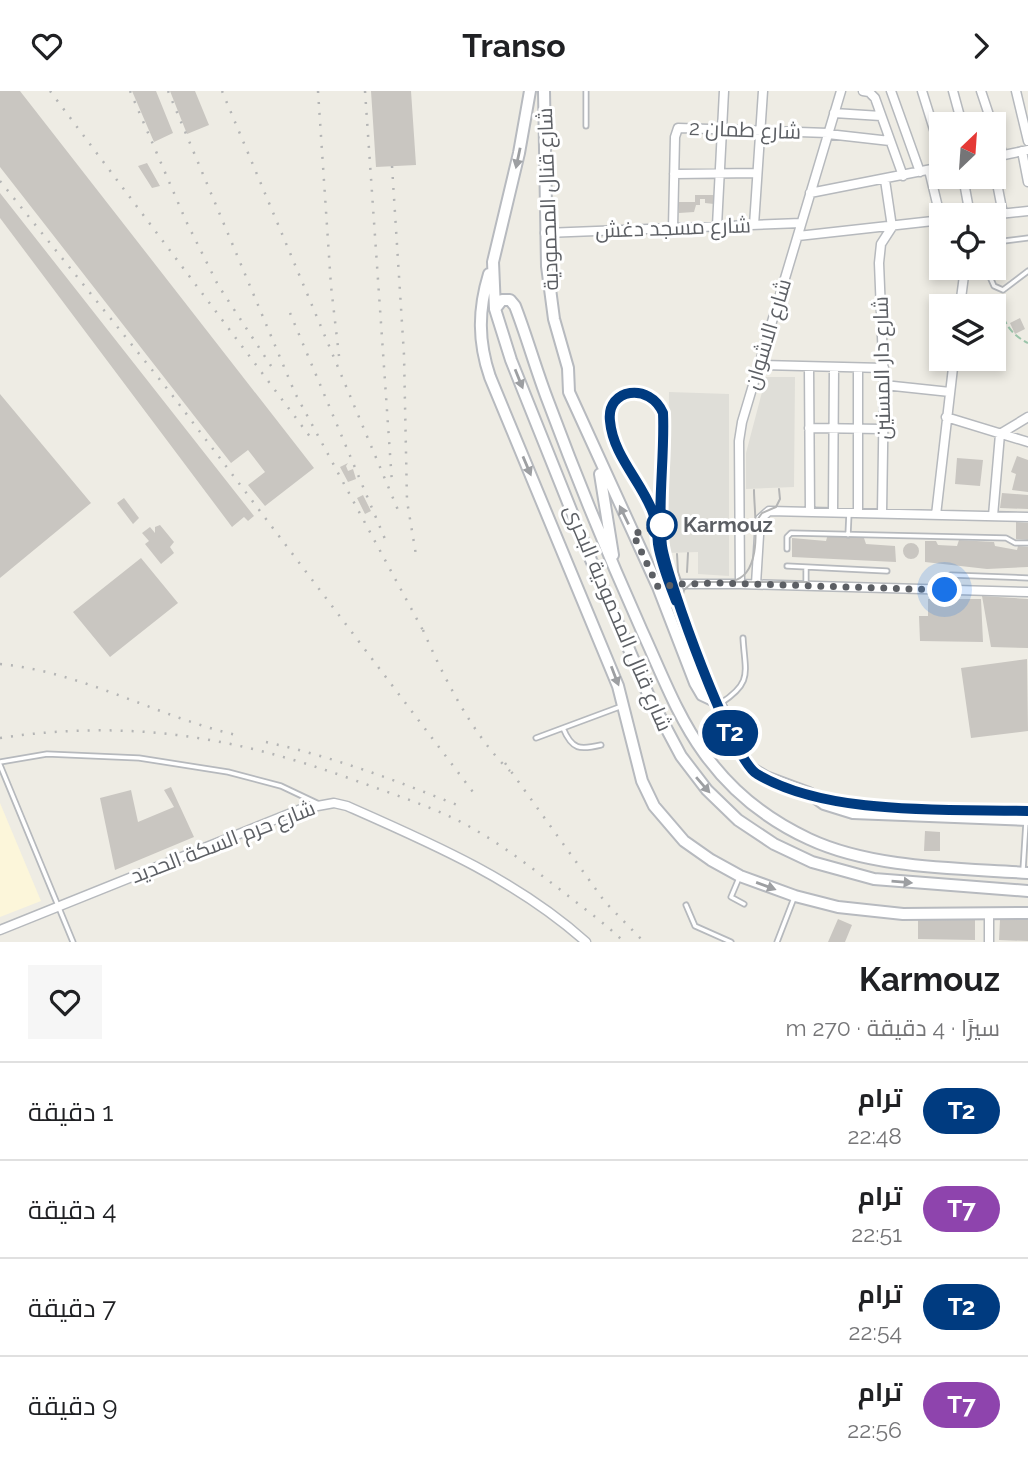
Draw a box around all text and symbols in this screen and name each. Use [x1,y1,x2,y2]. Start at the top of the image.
icon: heart [28,27,66,65]
text: Transo [462,27,566,64]
icon: forward [962,27,1000,65]
street label: شارع قنال المحمودية [532,107,565,291]
north arrow [929,112,1006,189]
map controls [929,112,1006,371]
street label: شارع طمان 2 [688,115,802,146]
one-way arrow [512,147,523,169]
button: locate [929,203,1006,280]
street label: شارع مسجد دغش [595,212,751,245]
street label: شارع الاشوان [739,276,798,393]
button: layers [929,294,1006,371]
street label: شارع دار المسنين [868,296,897,440]
one-way arrow [513,368,524,389]
one-way arrow [522,456,533,477]
street label: شارع قنال المحمودية البحرى [558,501,678,736]
one-way arrow [618,505,629,525]
marker: Karmouz [647,510,677,540]
place label: Karmouz [683,512,773,537]
your location [927,572,962,607]
one-way arrow [609,666,620,687]
line badge: T2 [698,710,762,756]
text: T2 [716,718,744,747]
one-way arrow [695,776,711,794]
street label: شارع حرم السكة الحديد [127,795,319,890]
one-way arrow [892,877,914,888]
one-way arrow [756,881,777,892]
text: Karmouz [859,960,1000,999]
button: heart [28,965,102,1039]
text: سيرًا · 4 دقيقة · 270 m [785,1014,1000,1041]
text: ترام [858,1083,902,1113]
text: T2 [948,1096,975,1125]
text: 1 دقيقة [28,1097,113,1127]
text: 22:48 [848,1122,902,1149]
text: ترام [858,1181,902,1211]
text: T7 [947,1194,976,1223]
text: 4 دقيقة [28,1195,116,1225]
text: 22:51 [851,1220,902,1247]
text: ترام [858,1279,902,1309]
text: T2 [948,1292,975,1321]
text: 7 دقيقة [28,1293,116,1323]
text: 22:54 [849,1318,902,1345]
text: ترام [858,1377,902,1407]
text: T7 [947,1390,976,1419]
text: 9 دقيقة [28,1391,118,1421]
text: 22:56 [847,1416,902,1443]

